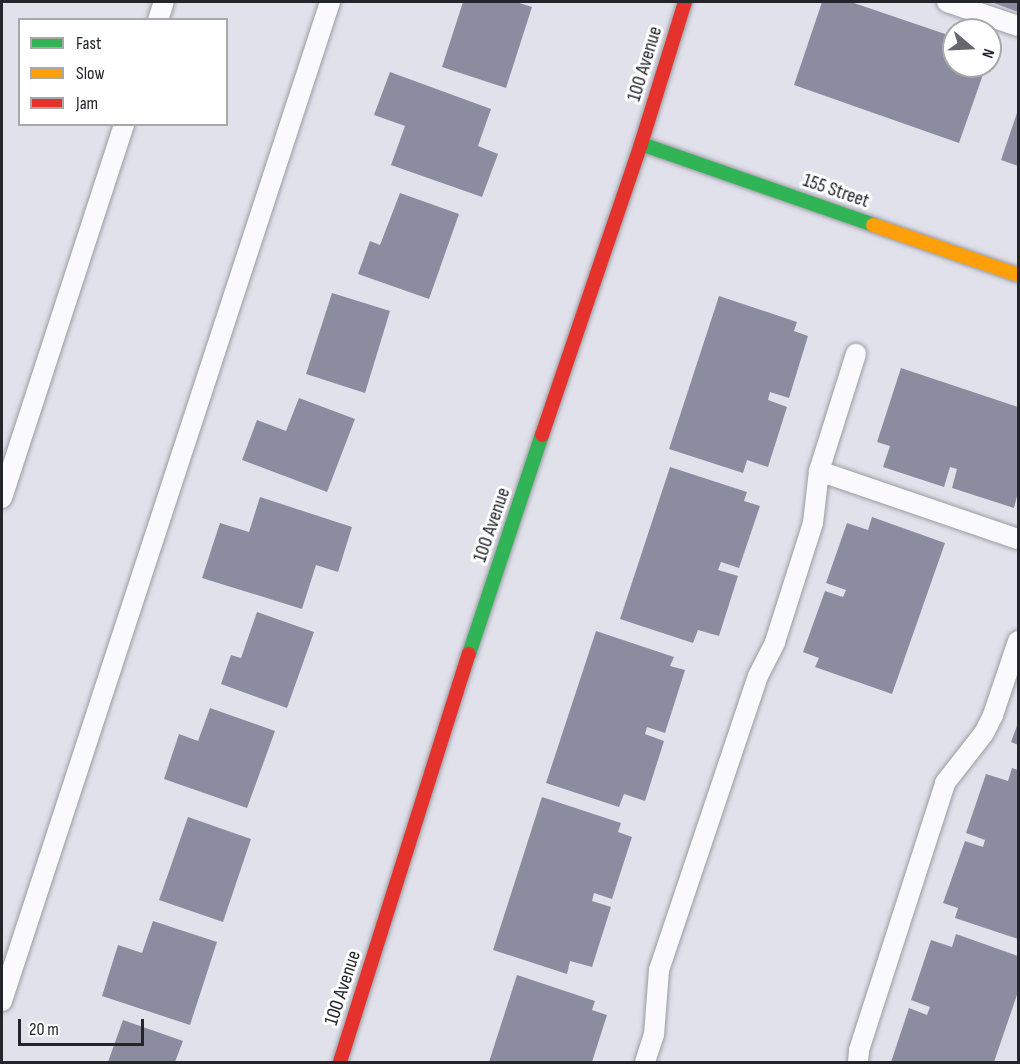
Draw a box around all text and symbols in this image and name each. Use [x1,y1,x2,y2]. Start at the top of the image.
legend [18,18,228,126]
north arrow [942,18,1002,78]
street label: 100 Avenue [622,24,668,104]
text: Fast [76,33,101,54]
text: N [977,46,998,60]
text: Slow [76,63,105,84]
text: Jam [76,93,98,114]
street label: 155 Street [800,169,872,213]
street label: 100 Avenue [468,485,516,565]
street label: 100 Avenue [320,948,366,1028]
scale bar [21,1007,147,1045]
text: 20 m [29,1019,59,1040]

